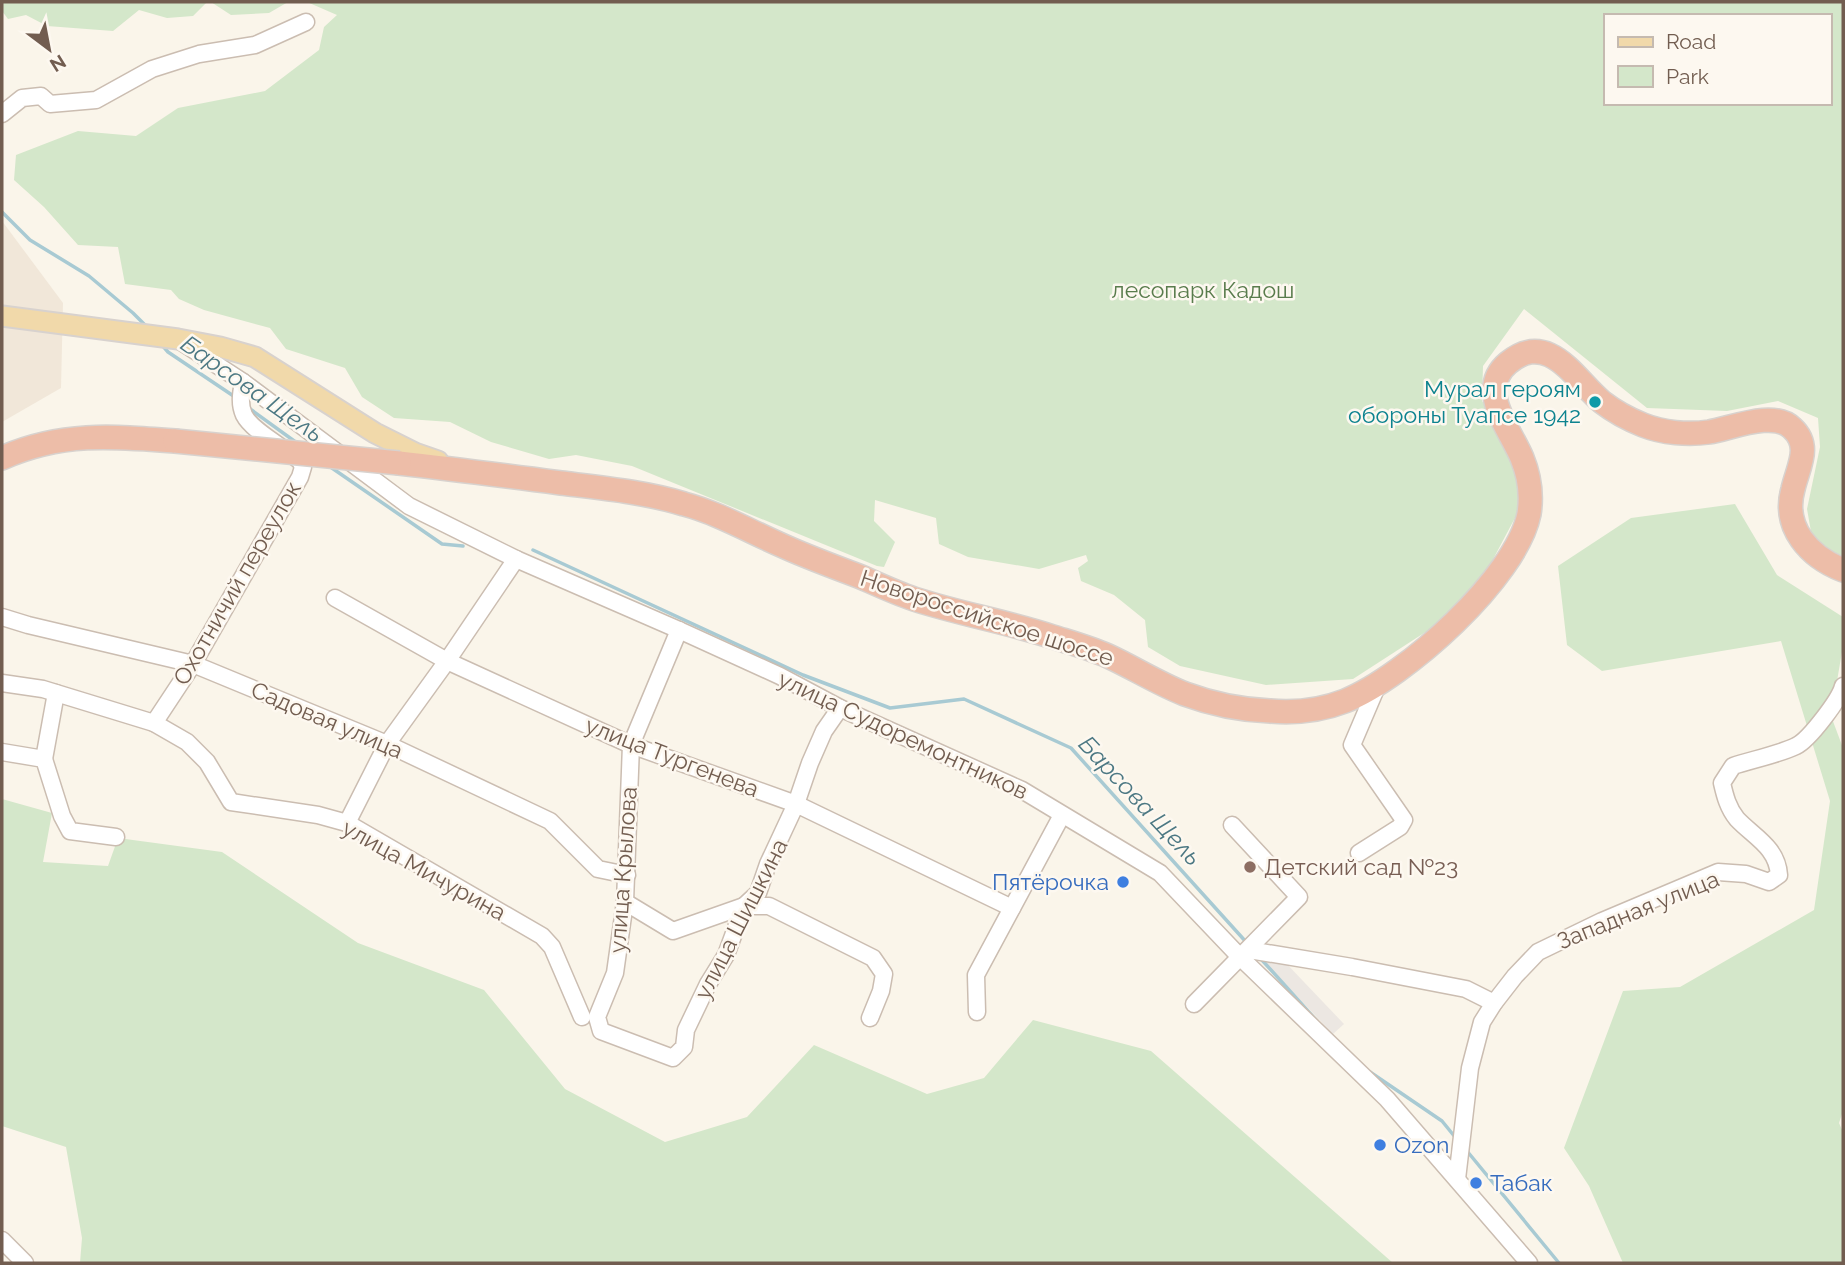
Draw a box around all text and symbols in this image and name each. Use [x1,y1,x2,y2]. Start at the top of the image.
north arrow [14,14,84,84]
legend [1604,14,1831,105]
text: Road [1666,29,1716,54]
text: N [46,50,70,77]
text: Park [1666,64,1709,89]
park label: лесопарк Кадош [1112,276,1294,303]
water label: Барсова Щель [176,329,329,448]
place label: Мурал героям обороны Туапсе 1942 [1348,375,1581,428]
marker: Мурал героям обороны Туапсе 1942 [1587,394,1603,410]
street label: Охотничий переулок [167,476,306,689]
street label: Новороссийское шоссе [857,564,1117,671]
street label: улица Судоремонтников [774,665,1032,804]
street label: Садовая улица [247,675,407,764]
street label: улица Тургенева [582,711,763,802]
water label: Барсова Щель [1073,730,1208,872]
street label: улица Крылова [603,786,642,954]
street label: улица Мичурина [338,813,511,926]
street label: улица Шишкина [688,834,793,1003]
place label: Детский сад №23 [1264,853,1458,880]
marker: Детский сад №23 [1242,859,1258,875]
street label: Западная улица [1553,865,1723,954]
place label: Пятёрочка [992,868,1109,895]
marker: Пятёрочка [1115,874,1131,890]
place label: Ozon [1394,1131,1449,1158]
marker: Ozon [1372,1137,1388,1153]
place label: Табак [1490,1169,1553,1196]
marker: Табак [1468,1175,1484,1191]

